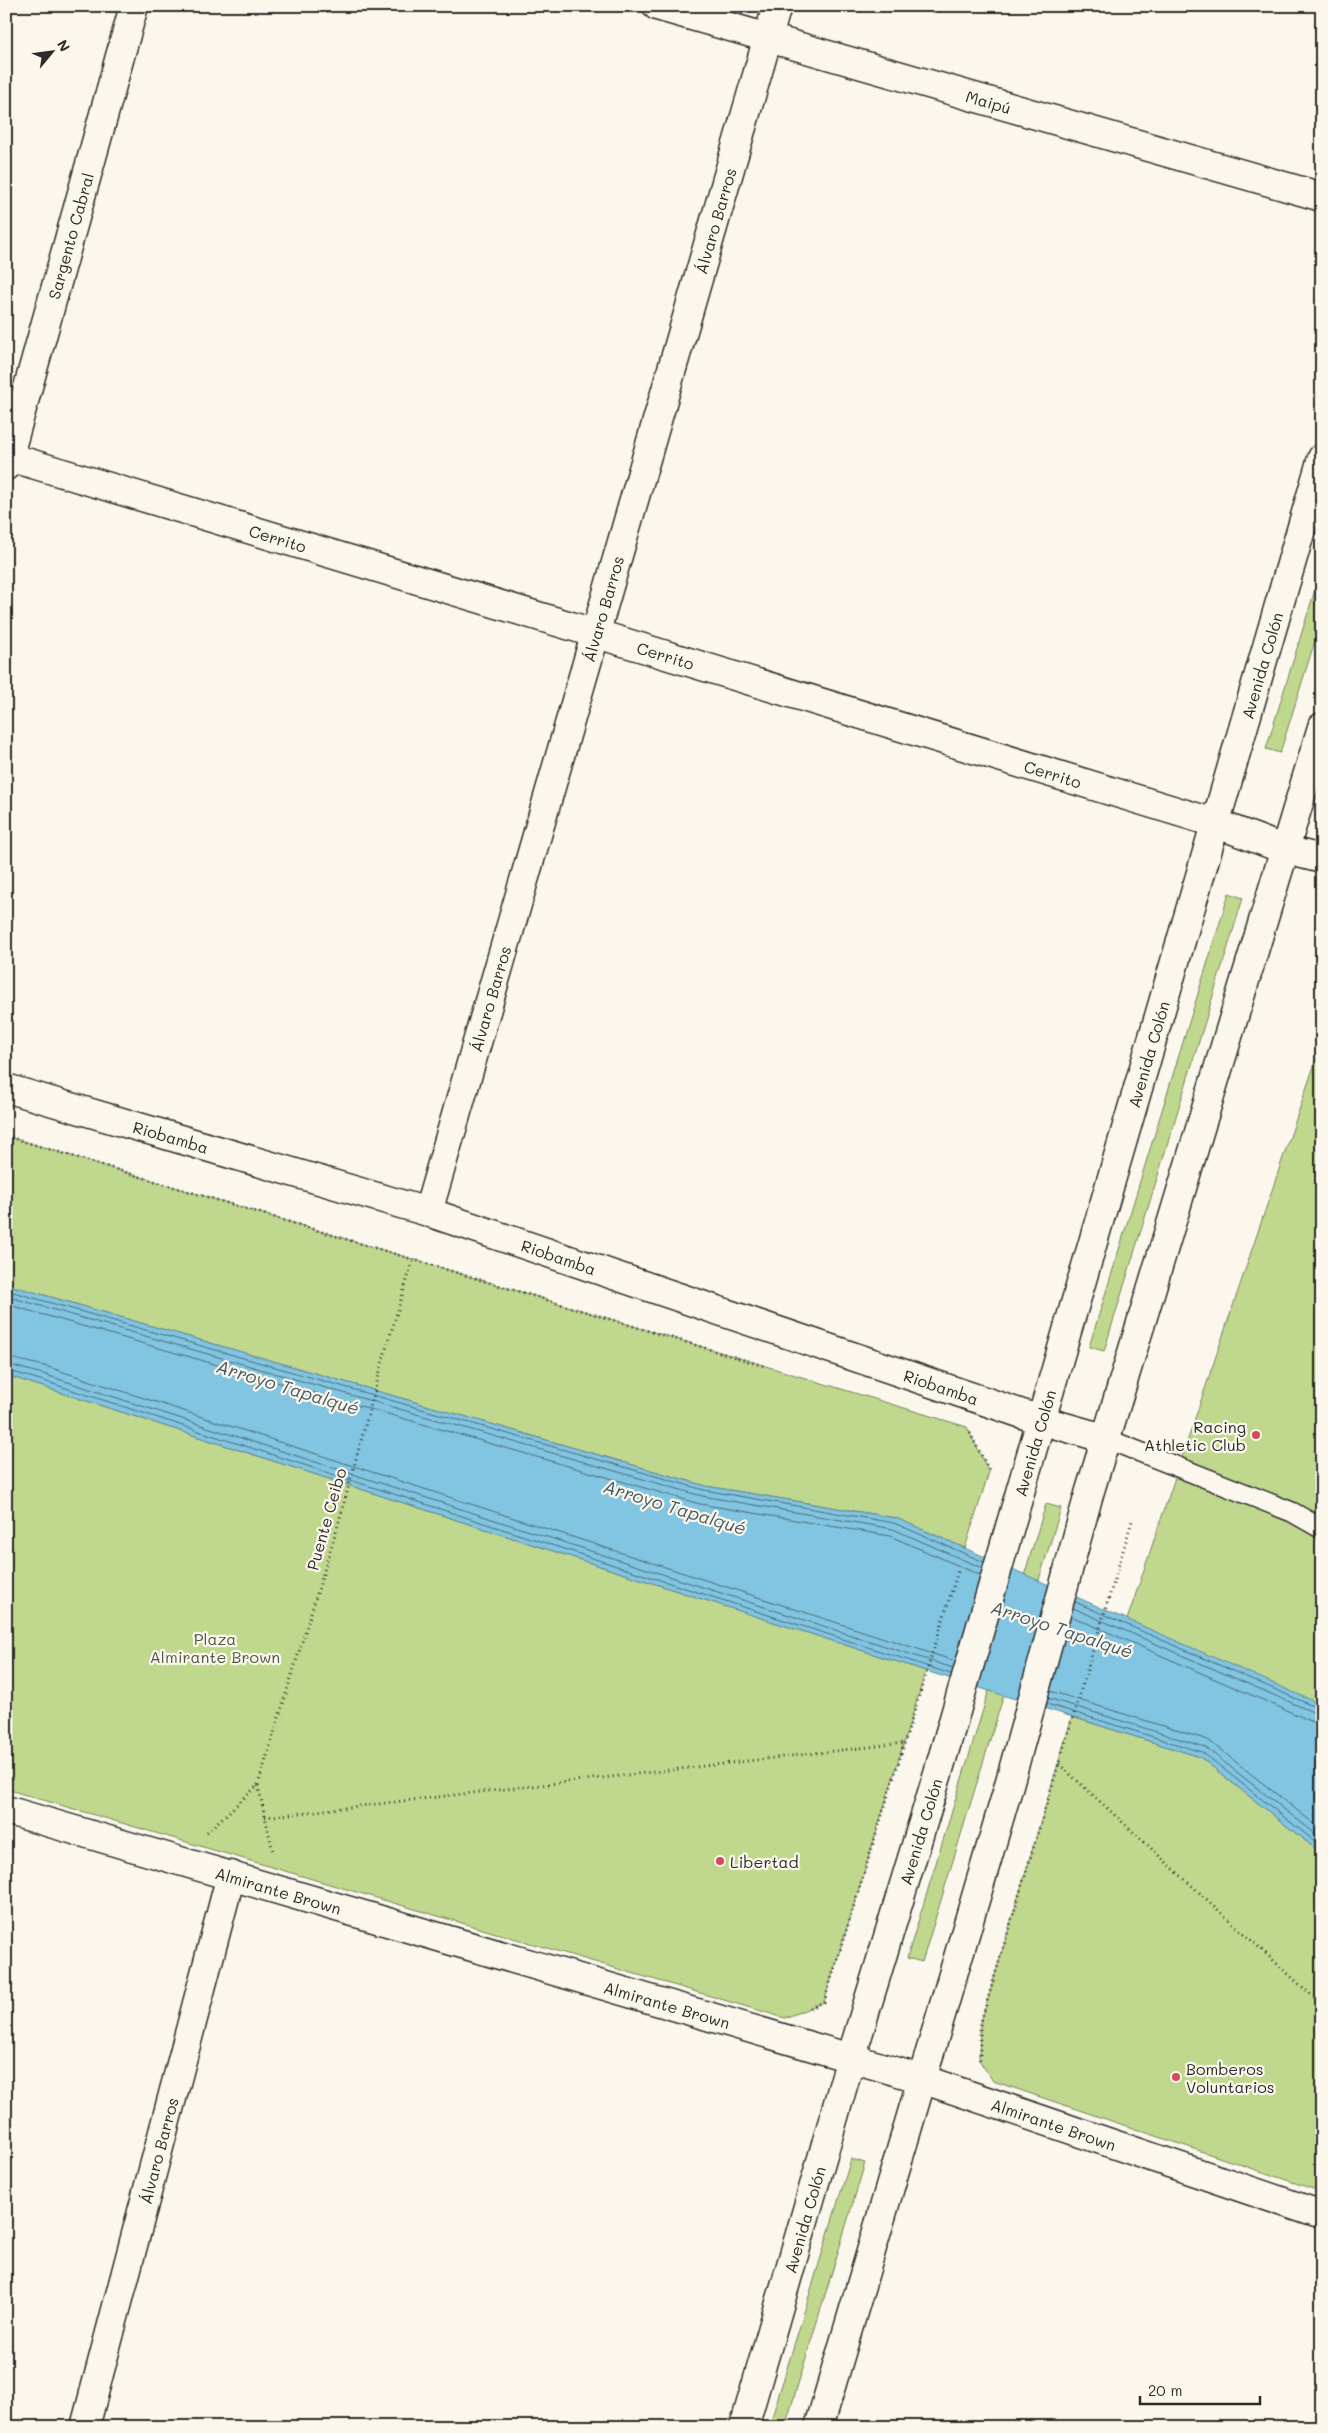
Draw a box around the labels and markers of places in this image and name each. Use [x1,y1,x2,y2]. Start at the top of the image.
place label: Racing Athletic Club [1144,1416,1246,1455]
marker: Racing Athletic Club [1250,1429,1262,1441]
place label: Libertad [730,1851,799,1872]
marker: Libertad [714,1855,726,1867]
place label: Bomberos Voluntarios [1186,2058,1275,2097]
marker: Bomberos Voluntarios [1170,2071,1182,2083]

